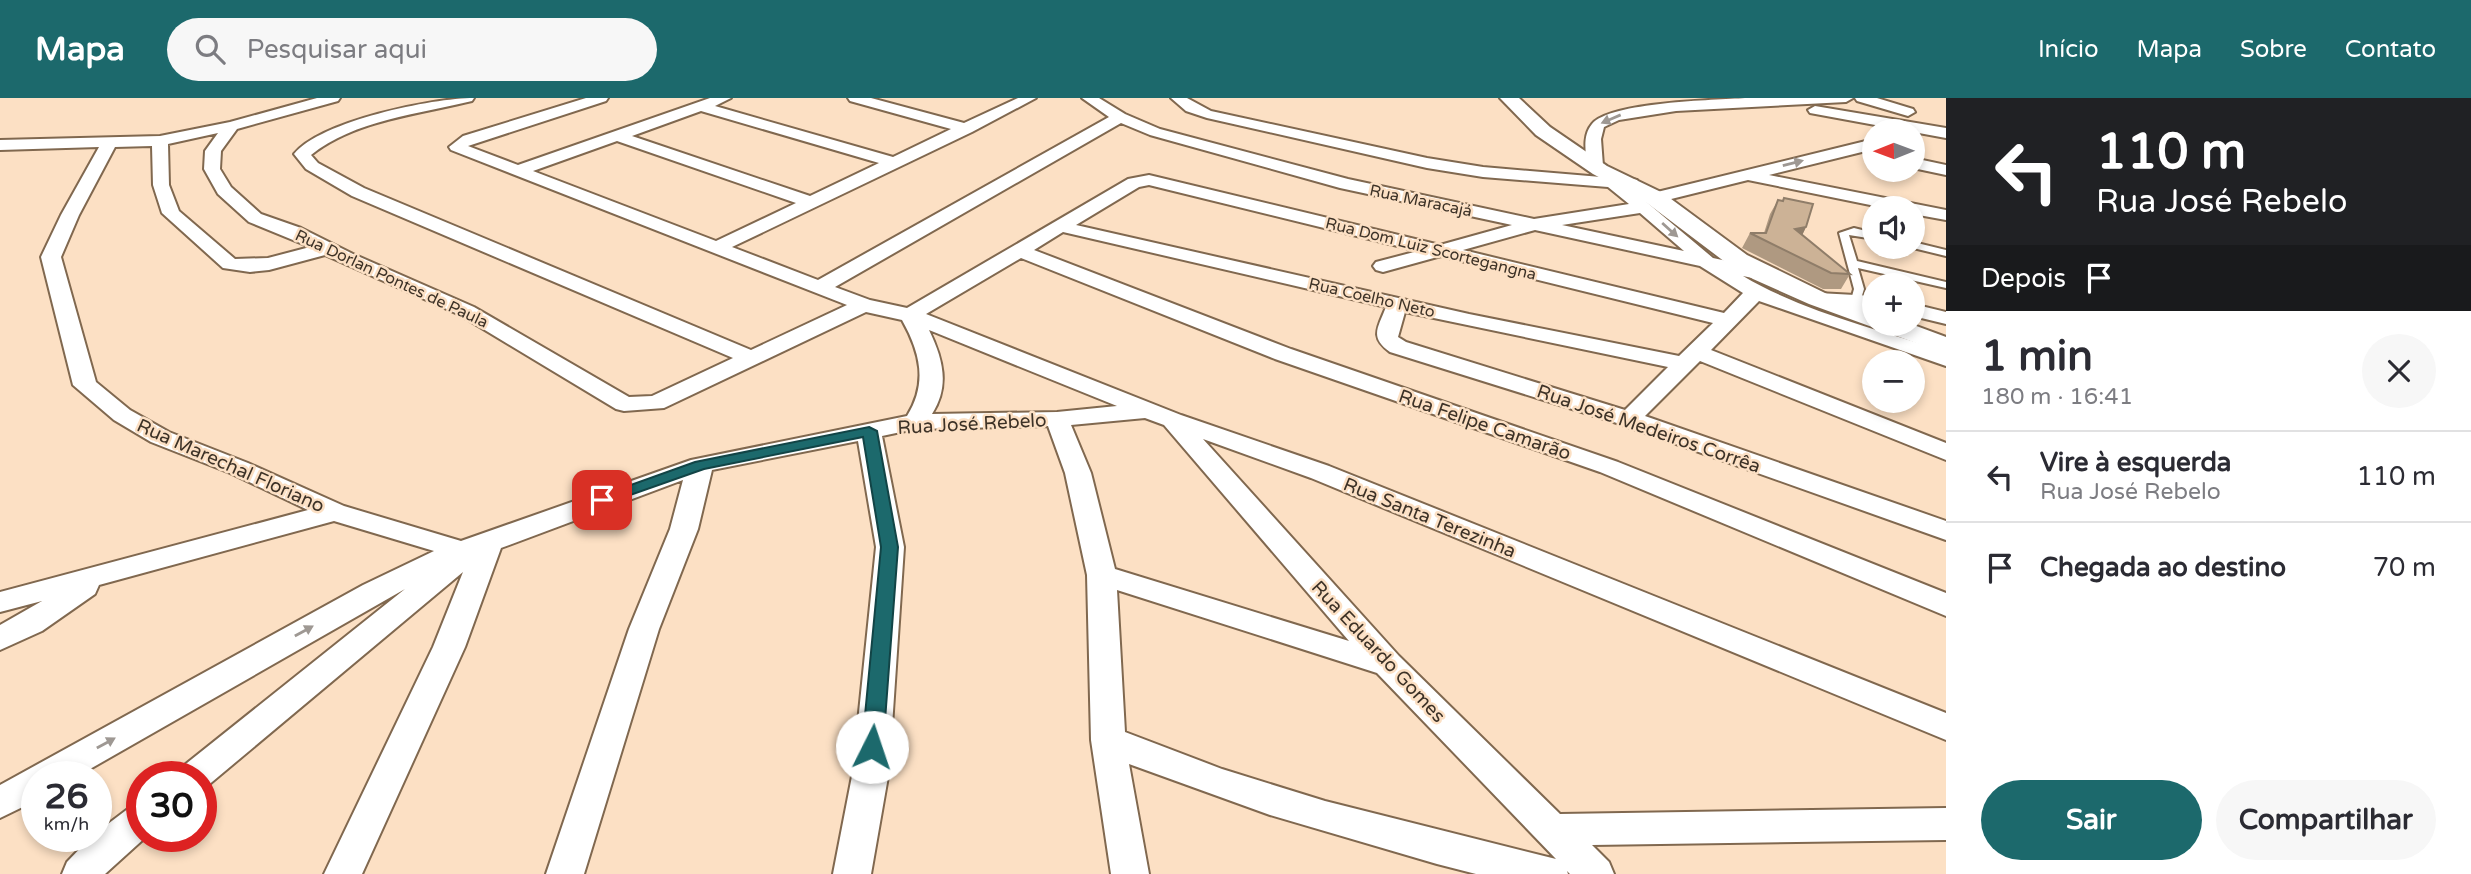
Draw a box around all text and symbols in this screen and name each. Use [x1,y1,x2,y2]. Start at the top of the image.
search box [167,18,657,81]
text: Mapa [35,30,125,69]
icon: search [191,30,229,68]
text: Pesquisar aqui [247,34,427,65]
text: Início [2038,35,2099,64]
text: Mapa [2137,35,2202,64]
text: Sobre [2240,35,2307,64]
text: Contato [2345,35,2436,64]
one-way arrow [1601,113,1621,125]
north arrow [1862,119,1925,182]
map controls [1862,119,1925,413]
text: 110 m [2096,123,2246,182]
icon: left [1981,126,2072,217]
one-way arrow [1782,157,1804,168]
street label: Rua Maracajá [1368,180,1474,222]
text: Rua José Rebelo [2096,183,2347,221]
button: sound [1862,196,1925,259]
street label: Rua Dom Luiz Scortegangna [1323,213,1538,285]
one-way arrow [1661,221,1678,237]
street label: Rua Dorlan Pontes de Paula [292,225,491,333]
icon: arrive [2080,259,2118,297]
text: Depois [1981,263,2066,294]
button: + [1862,273,1925,336]
street label: Rua Coelho Neto [1307,274,1437,322]
text: 1 min [1981,331,2093,382]
button: close [2362,334,2436,408]
button: − [1862,350,1925,413]
street label: Rua José Medeiros Corrêa [1534,380,1763,478]
text: 180 m · 16:41 [1981,383,2133,411]
street label: Rua Felipe Camarão [1396,385,1574,465]
street label: Rua José Rebelo [897,409,1047,439]
street label: Rua Marechal Floriano [133,415,328,517]
text: Vire à esquerda [2040,447,2231,478]
icon: left [1981,458,2019,496]
text: 110 m [2356,461,2436,492]
pin [572,470,632,530]
street label: Rua Santa Terezinha [1340,473,1519,563]
text: Rua José Rebelo [2040,478,2221,506]
icon: arrive [583,481,621,519]
icon: arrive [1981,549,2019,587]
text: Chegada ao destino [2040,552,2286,583]
text: 70 m [2373,552,2436,583]
street label: Rua Eduardo Gomes [1307,576,1450,727]
one-way arrow [294,626,314,638]
position arrow [835,710,909,784]
one-way arrow [96,737,116,749]
speed limit sign: 30 [126,761,217,852]
text: 26 [45,776,88,818]
button: Sair [1981,780,2202,860]
button: Compartilhar [2216,780,2436,860]
text: km/h [44,813,89,835]

